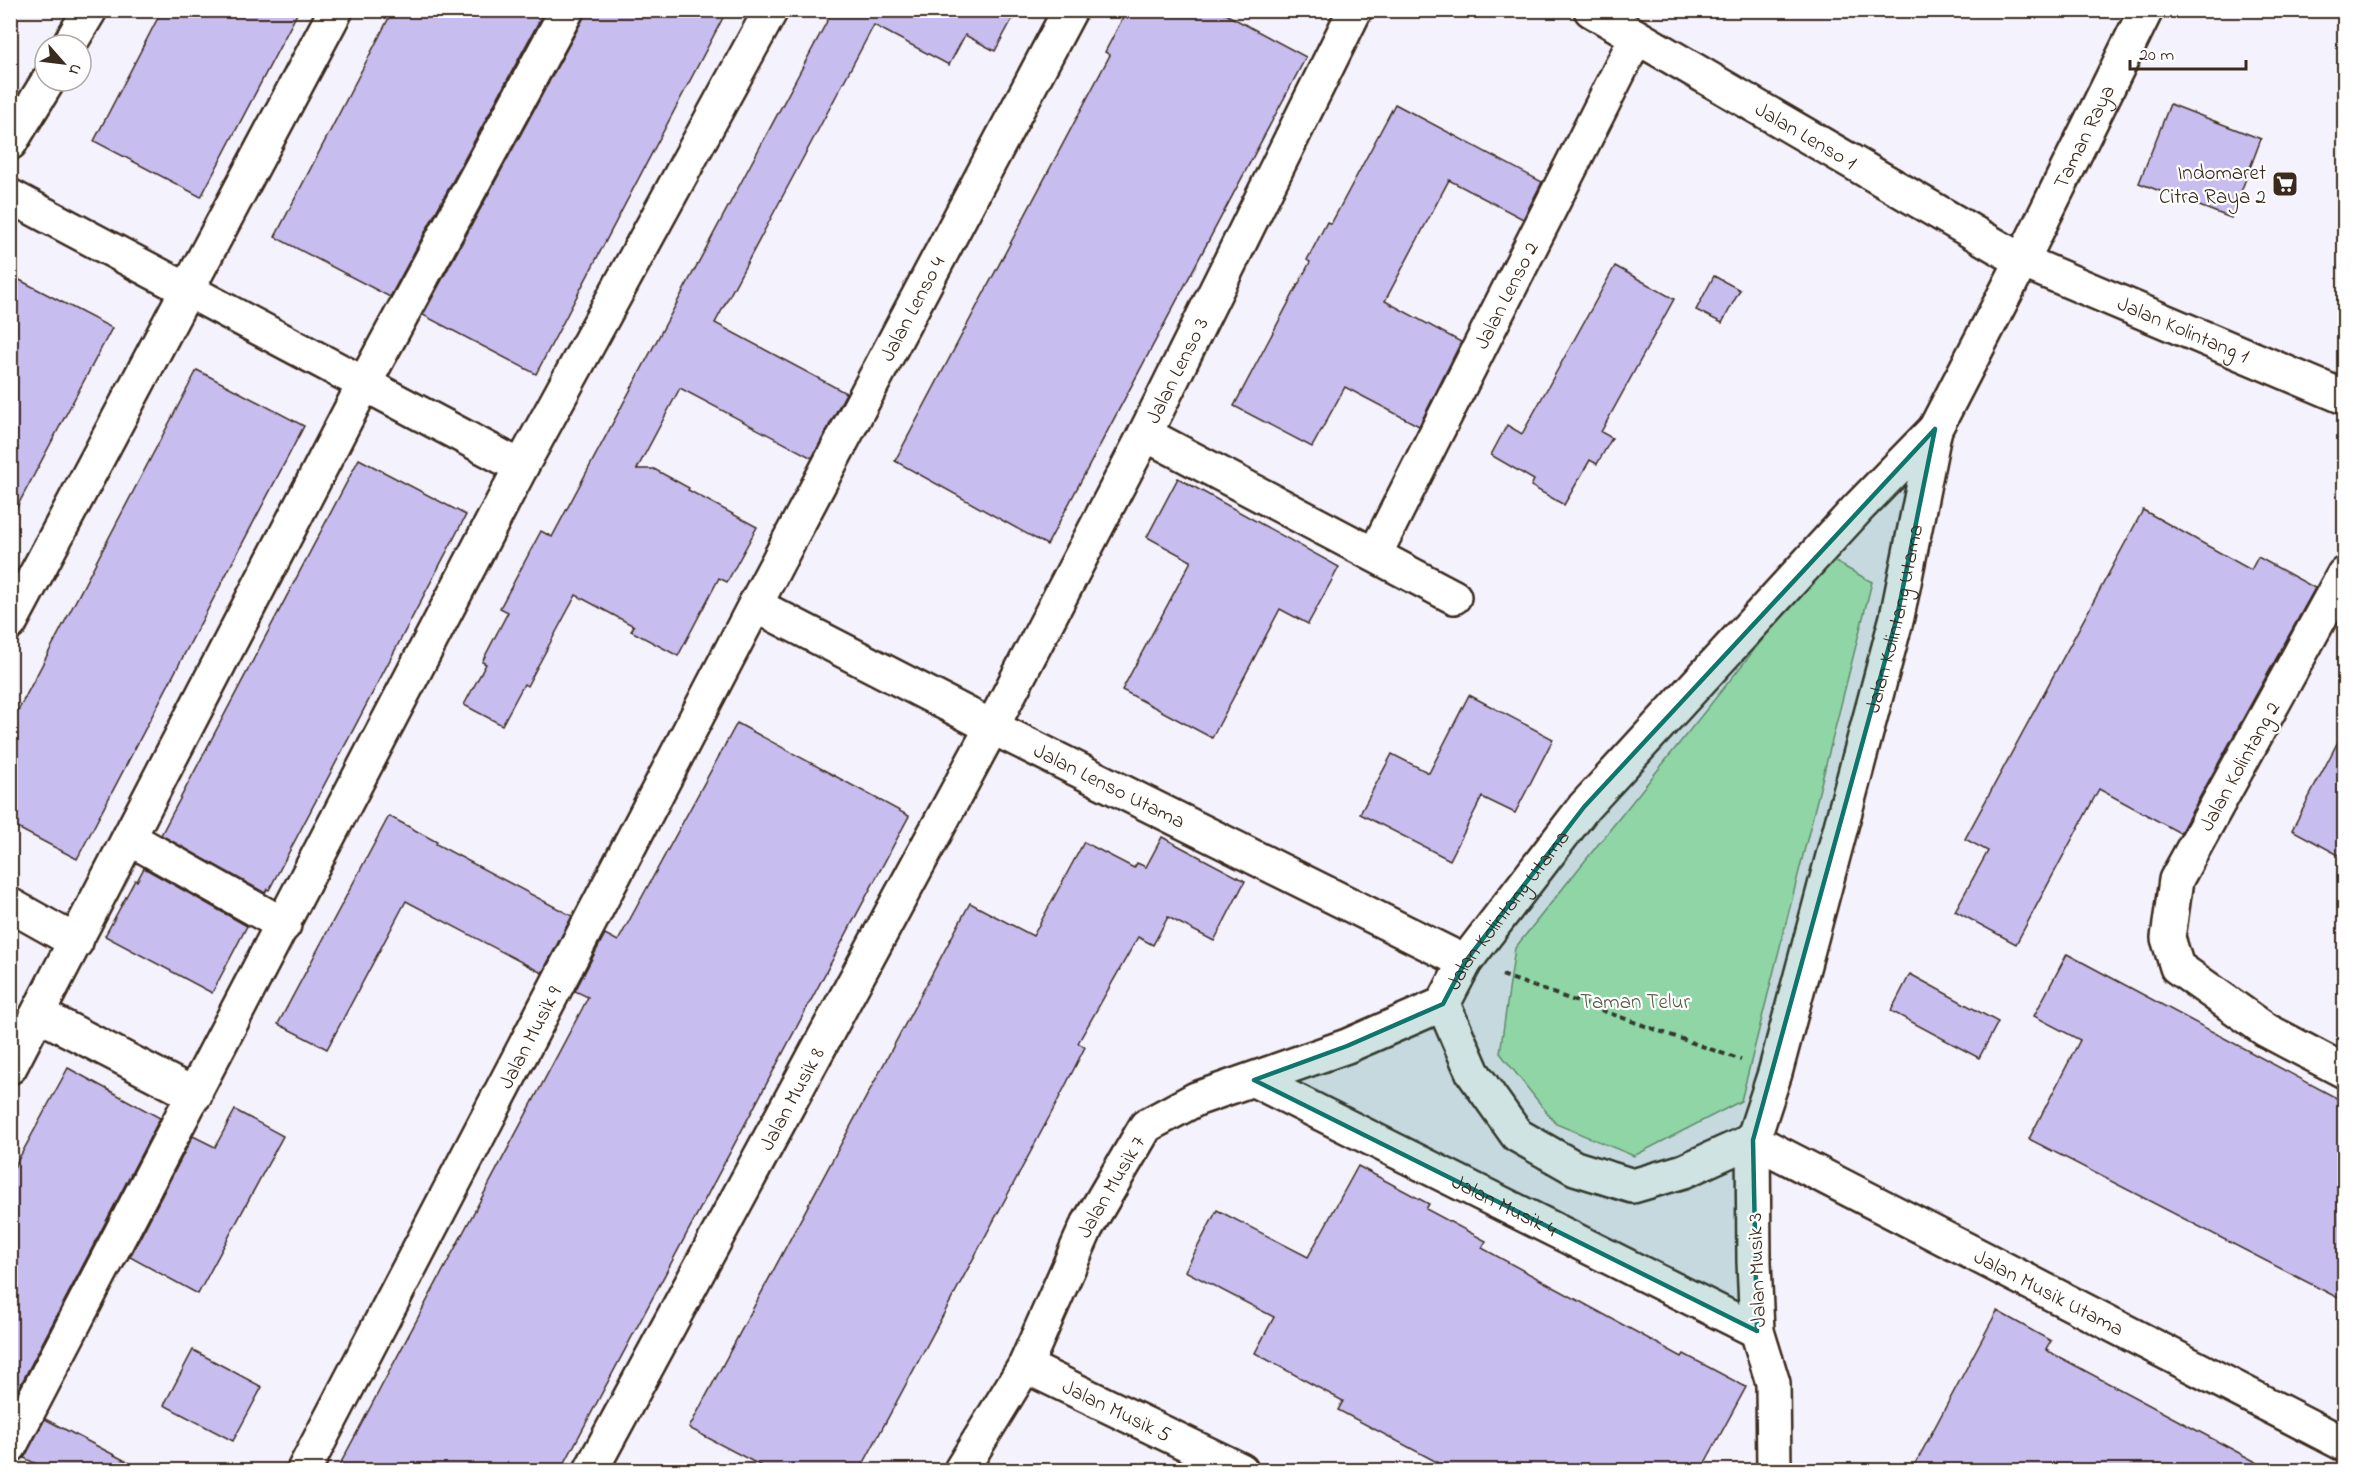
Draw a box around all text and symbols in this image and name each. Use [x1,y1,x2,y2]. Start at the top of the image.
north arrow [33,33,93,93]
scale bar [2130,33,2246,71]
text: 20 m [2139,43,2174,69]
text: U [62,59,87,79]
street label: Taman Raya [2047,80,2124,194]
street label: Jalan Lenso 1 [1749,96,1862,179]
place label: Indomaret Citra Raya 2 [2159,159,2266,215]
supermarket icon: Indomaret Citra Raya 2 [2270,169,2300,199]
street label: Jalan Lenso 2 [1468,237,1547,355]
street label: Jalan Lenso 4 [874,251,954,367]
street label: Jalan Kolintang 1 [2112,290,2253,372]
street label: Jalan Lenso 3 [1139,313,1217,429]
street label: Jalan Kolintang Utama [1859,522,1932,717]
street label: Jalan Kolintang 2 [2193,697,2291,838]
street label: Jalan Lenso Utama [1028,737,1190,838]
street label: Jalan Kolintang Utama [1440,824,1578,996]
street label: Jalan Musik 9 [492,981,571,1095]
park label: Taman Telur [1580,988,1691,1018]
street label: Jalan Musik 8 [753,1042,833,1157]
street label: Jalan Musik 7 [1070,1130,1154,1243]
street label: Jalan Musik 4 [1446,1168,1562,1246]
street label: Jalan Musik 3 [1741,1212,1775,1328]
street label: Jalan Musik Utama [1968,1243,2128,1345]
street label: Jalan Musik 5 [1056,1373,1176,1451]

